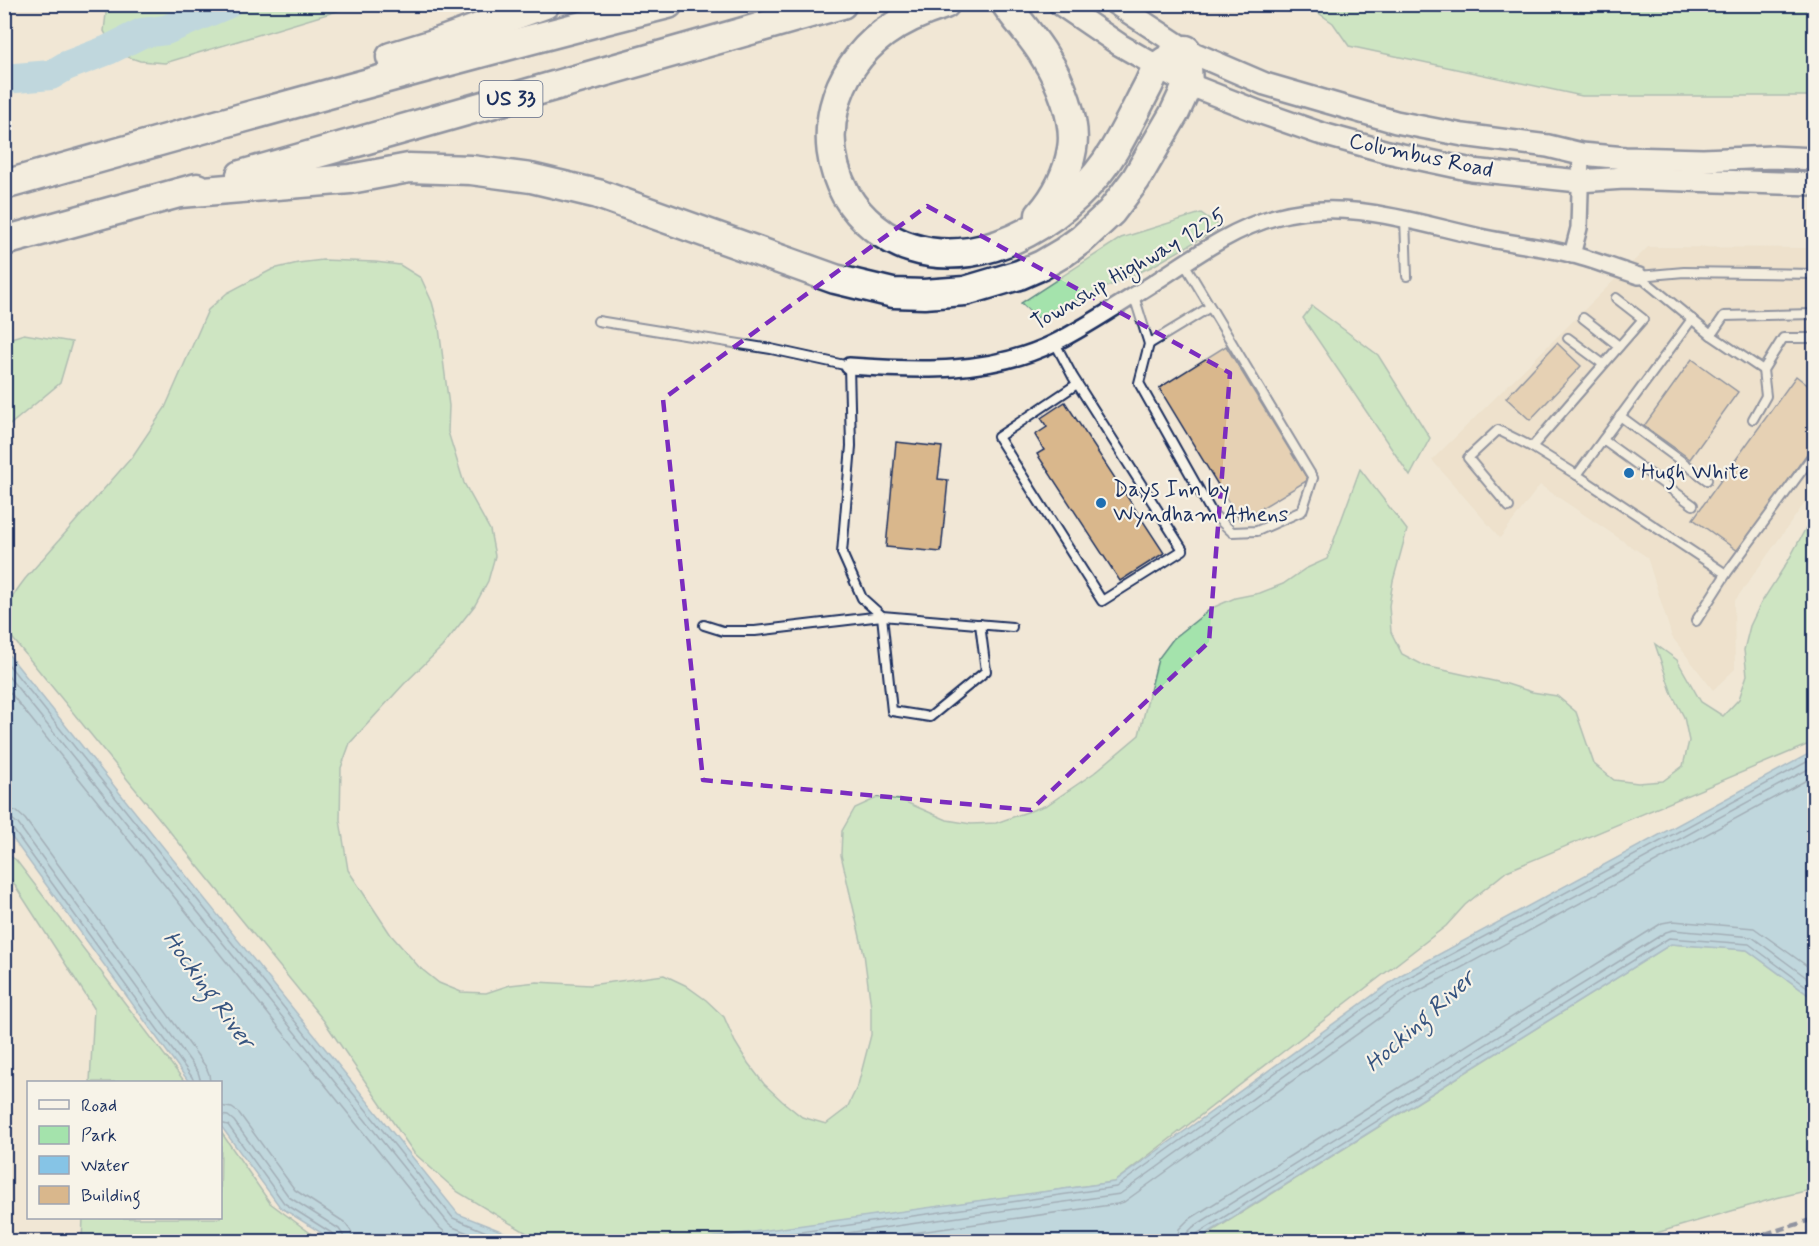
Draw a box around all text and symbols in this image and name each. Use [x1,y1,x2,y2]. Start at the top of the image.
road number: US 33 [480,81,542,117]
street label: Columbus Road [1346,127,1496,185]
street label: Township Highway 1225 [1026,203,1233,340]
place label: Hugh White [1641,459,1749,490]
marker: Hugh White [1622,466,1636,480]
place label: Days Inn by Wyndham Athens [1113,476,1288,529]
marker: Days Inn by Wyndham Athens [1094,496,1108,510]
water label: Hocking River [152,925,263,1059]
water label: Hocking River [1358,962,1486,1082]
legend [27,1081,222,1219]
text: Road [81,1094,117,1118]
text: Park [81,1124,117,1148]
text: Water [81,1154,130,1178]
text: Building [81,1184,141,1210]

